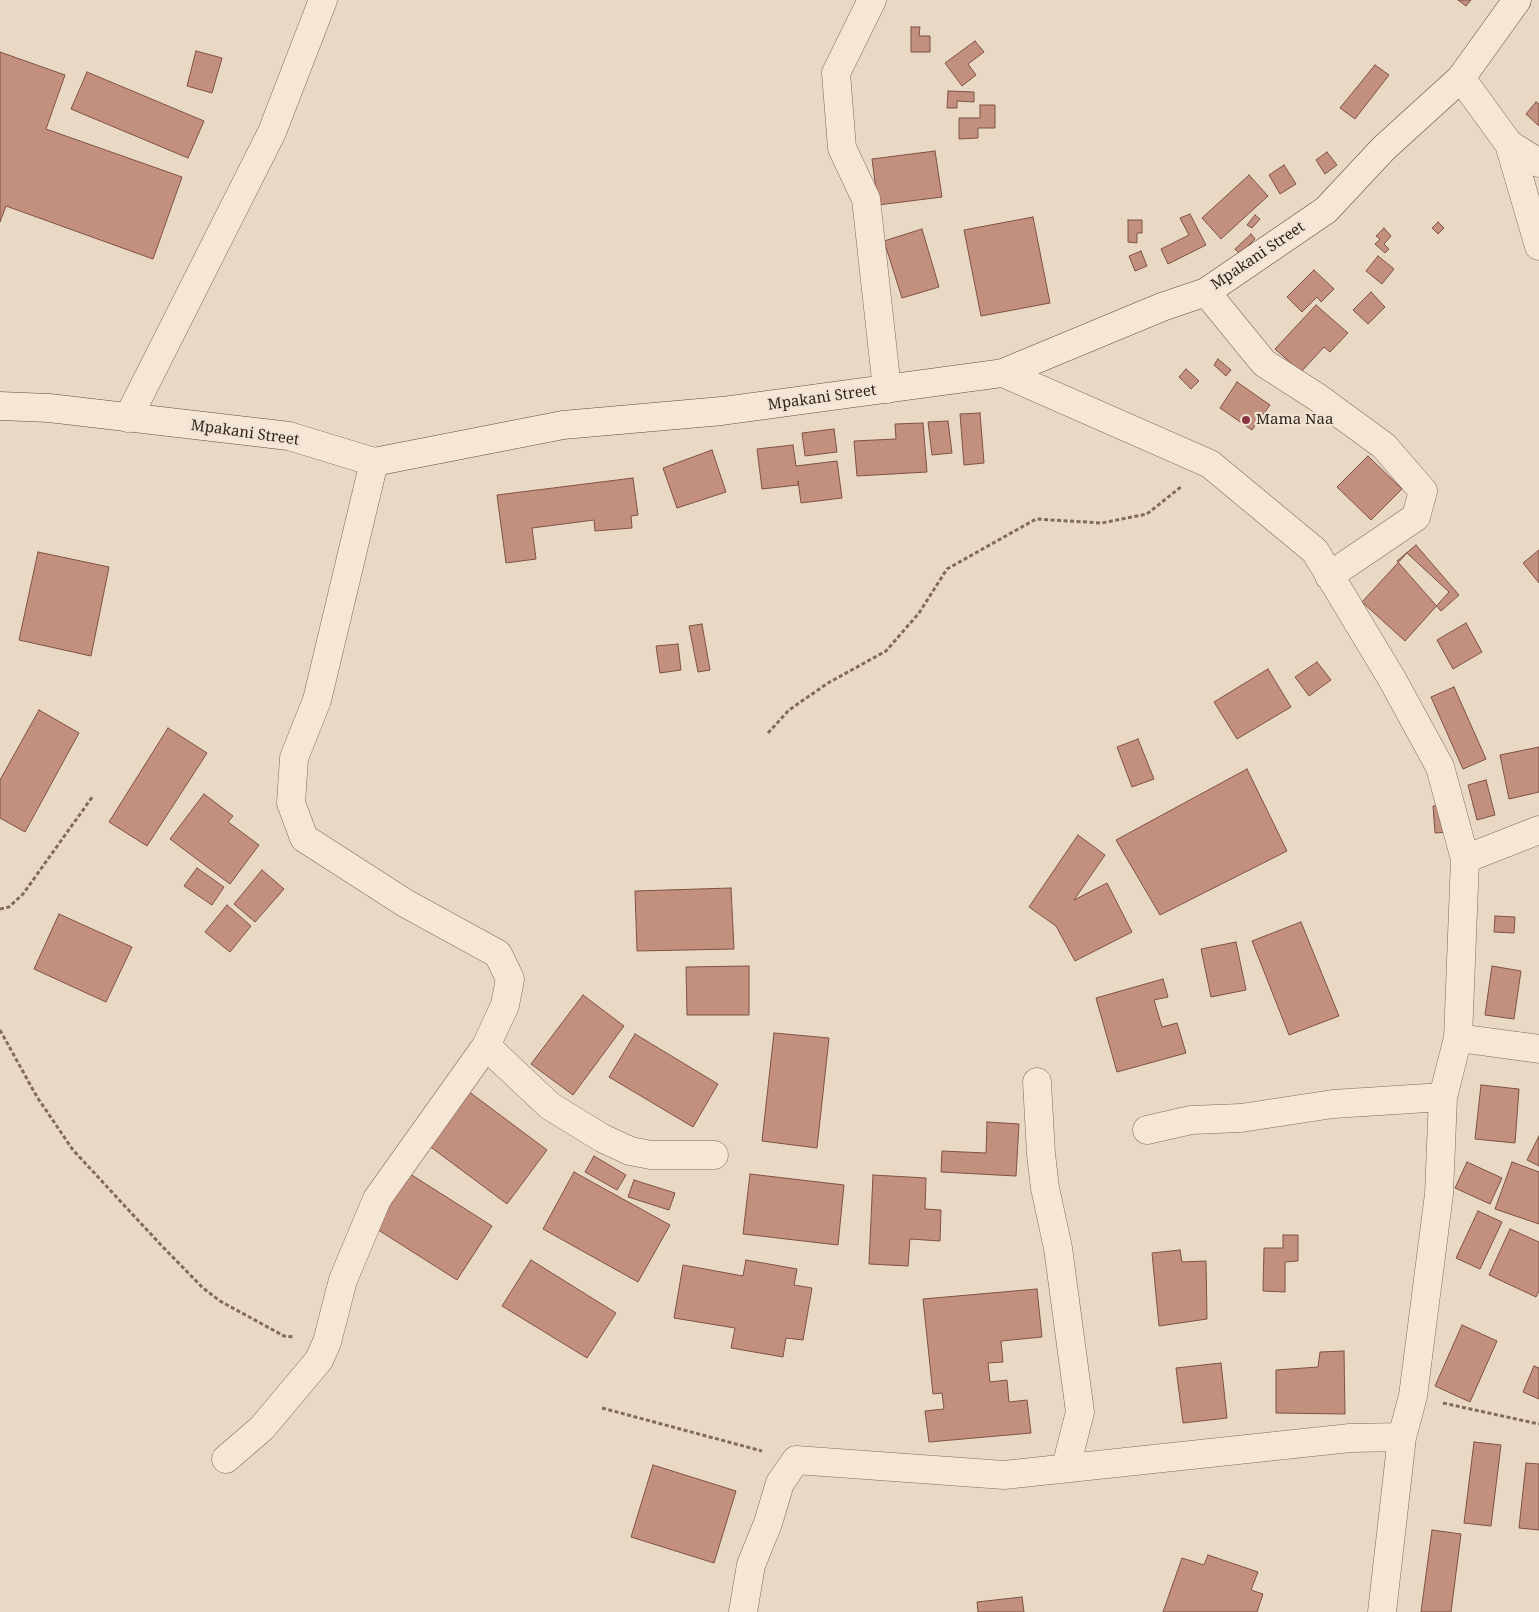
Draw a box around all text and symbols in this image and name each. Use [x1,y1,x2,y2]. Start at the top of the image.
street label: Mpakani Street [1208,218,1308,294]
street label: Mpakani Street [767,381,877,415]
place label: Mama Naa [1256,411,1333,429]
marker: Mama Naa [1240,414,1252,426]
street label: Mpakani Street [190,416,300,450]

